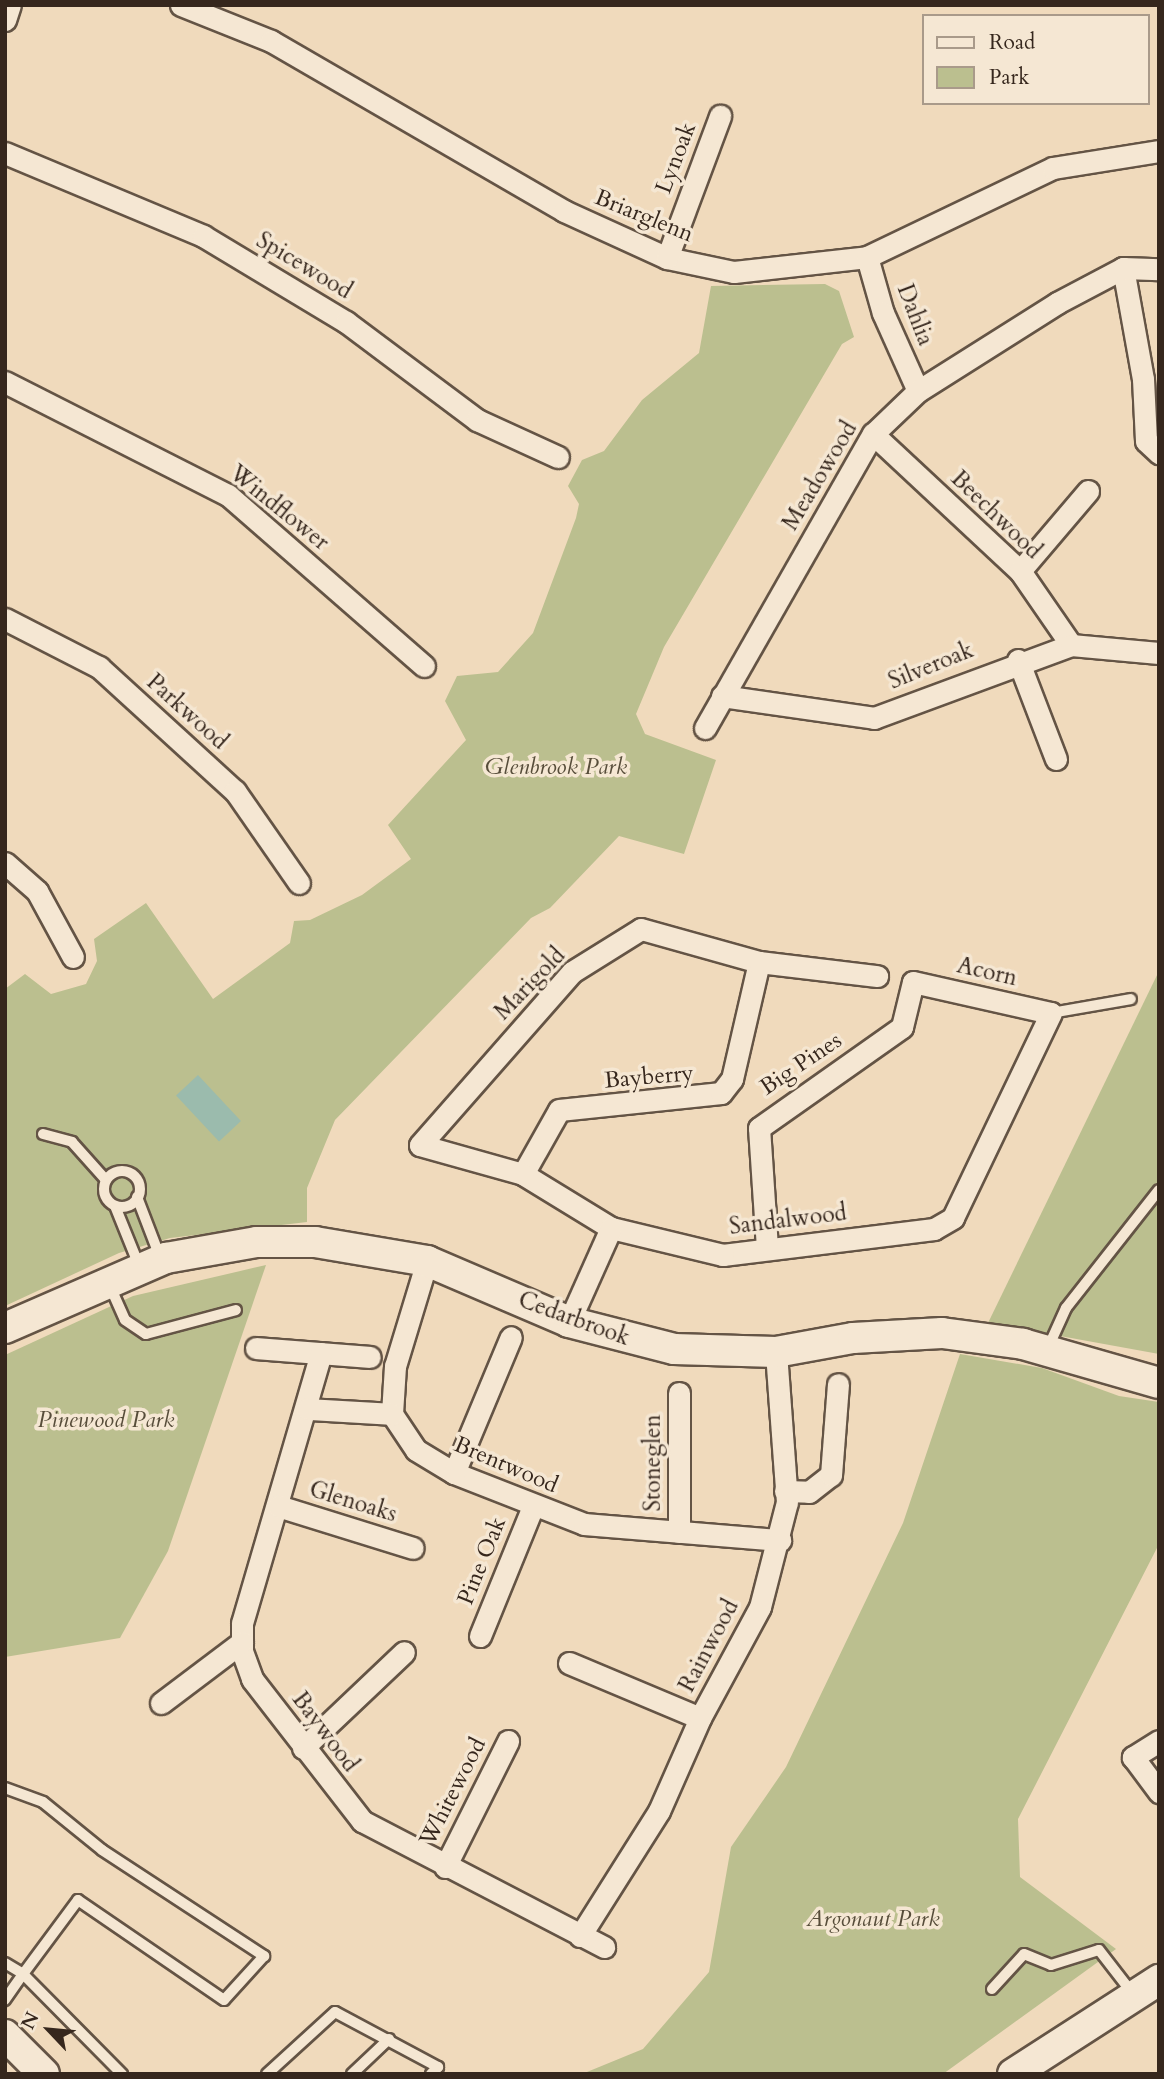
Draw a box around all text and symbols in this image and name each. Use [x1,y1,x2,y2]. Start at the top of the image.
legend [922,14,1150,105]
text: Road [989,28,1035,57]
text: Park [989,63,1029,92]
street label: Lynoak [650,119,702,197]
street label: Briarglenn [591,184,697,248]
street label: Spicewood [251,227,357,305]
street label: Dahlia [891,280,939,350]
street label: Meadowood [777,416,863,536]
street label: Windflower [224,460,334,556]
street label: Beechwood [945,465,1047,565]
street label: Silveroak [885,637,977,695]
street label: Parkwood [141,668,233,756]
park label: Glenbrook Park [485,753,627,781]
street label: Marigold [489,942,571,1026]
street label: Acorn [954,952,1020,992]
street label: Big Pines [755,1027,847,1101]
street label: Bayberry [603,1059,695,1095]
street label: Sandalwood [728,1199,848,1241]
street label: Cedarbrook [515,1286,633,1352]
park label: Pinewood Park [38,1406,174,1434]
street label: Stoneglen [639,1415,667,1511]
street label: Brentwood [450,1431,562,1499]
street label: Glenoaks [306,1476,400,1528]
street label: Pine Oak [452,1513,512,1609]
street label: Rainwood [673,1595,745,1697]
street label: Baywood [286,1686,364,1778]
street label: Whitewood [414,1733,492,1851]
park label: Argonaut Park [806,1905,940,1933]
north arrow [14,1995,84,2065]
text: N [15,2008,45,2034]

